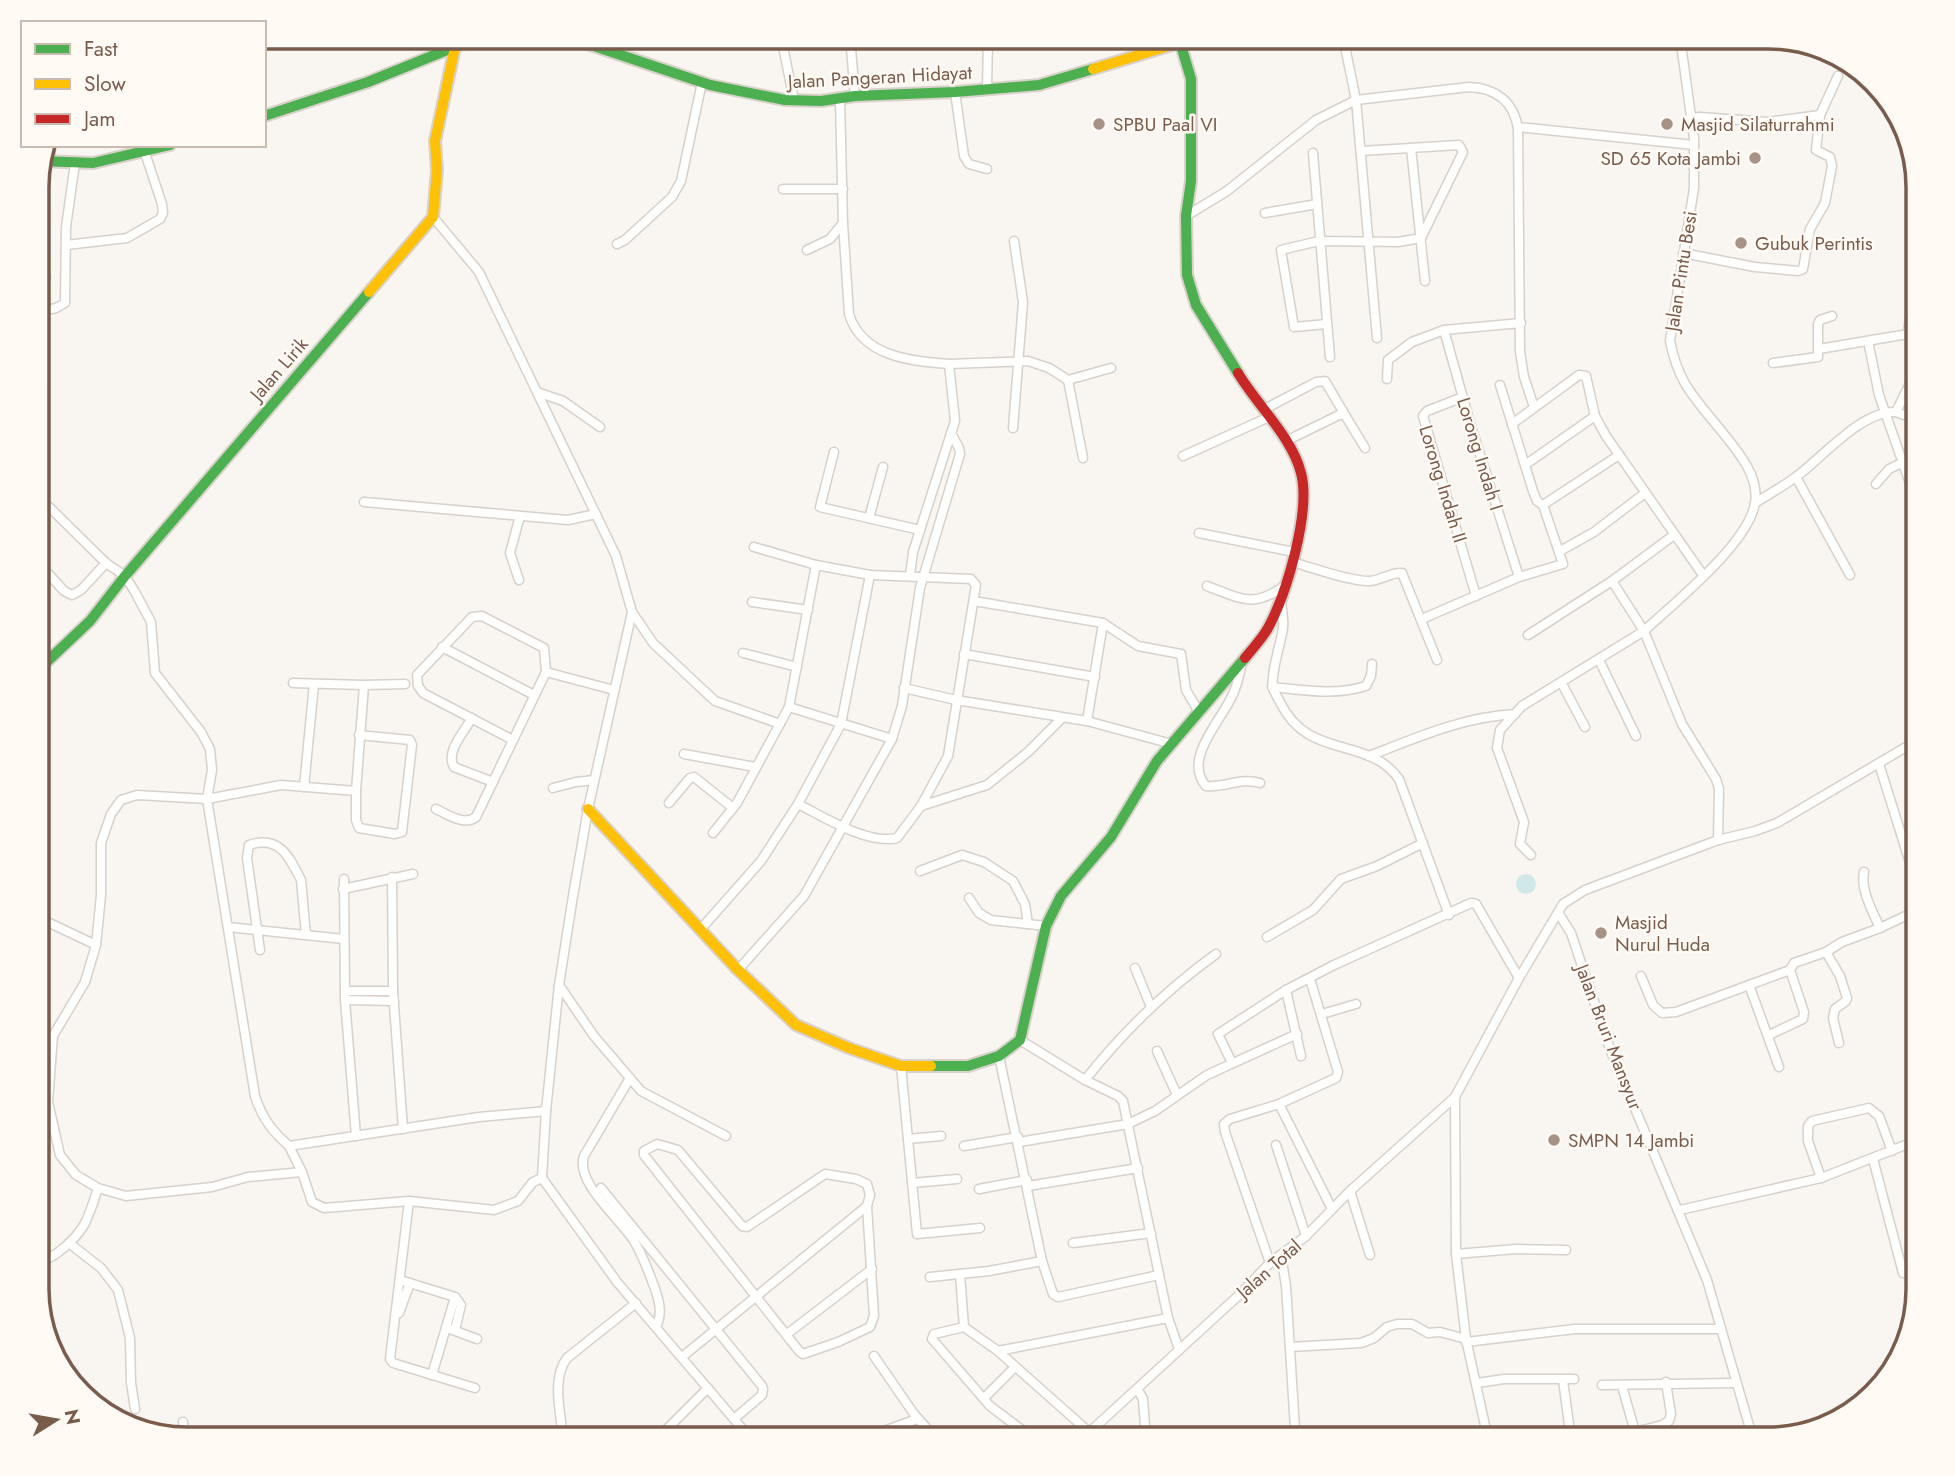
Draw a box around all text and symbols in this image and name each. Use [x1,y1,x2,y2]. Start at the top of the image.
legend [21,21,266,147]
text: Fast [84,34,117,64]
street label: Jalan Pangeran Hidayat [784,59,973,95]
text: Slow [84,69,126,99]
text: Jam [81,104,116,134]
place label: SPBU Paal VI [1113,111,1217,138]
place label: Masjid Silaturrahmi [1681,111,1835,138]
marker: SPBU Paal VI [1091,116,1107,132]
marker: Masjid Silaturrahmi [1659,116,1675,132]
place label: SD 65 Kota Jambi [1600,145,1741,172]
marker: SD 65 Kota Jambi [1747,150,1763,166]
street label: Jalan Pintu Besi [1658,209,1704,336]
place label: Gubuk Perintis [1755,230,1873,257]
marker: Gubuk Perintis [1733,235,1749,251]
street label: Jalan Lirik [242,331,315,409]
street label: Lorong Indah I [1450,394,1510,514]
street label: Lorong Indah II [1412,422,1474,546]
place label: Masjid Nurul Huda [1615,909,1710,958]
marker: Masjid Nurul Huda [1593,925,1609,941]
street label: Jalan Bruri Mansyur [1568,957,1649,1114]
place label: SMPN 14 Jambi [1568,1127,1694,1154]
marker: SMPN 14 Jambi [1546,1132,1562,1148]
street label: Jalan Total [1228,1233,1307,1307]
north arrow [21,1385,91,1455]
text: N [58,1407,87,1427]

